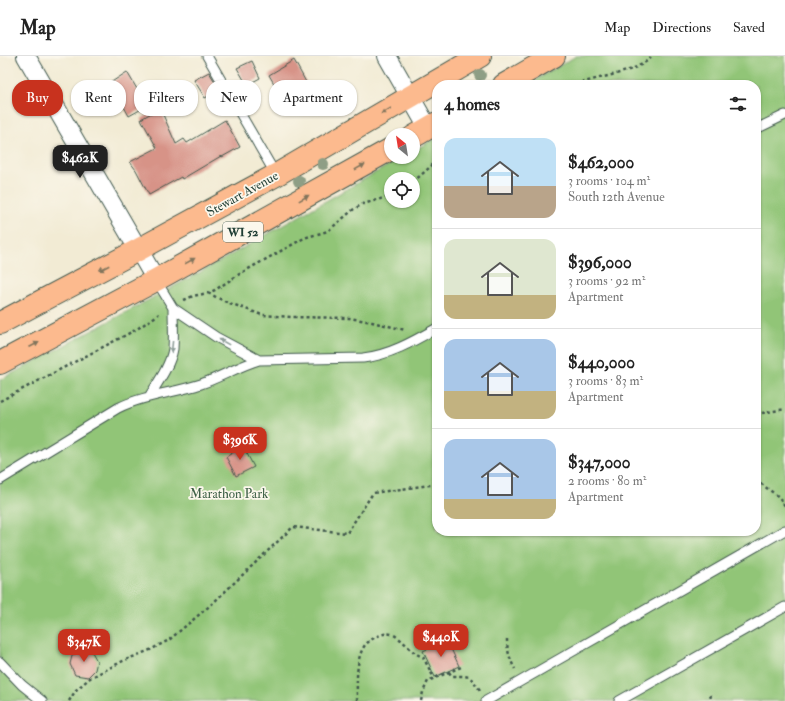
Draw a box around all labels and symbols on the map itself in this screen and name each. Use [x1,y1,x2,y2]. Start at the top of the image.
one-way arrow [380,107,392,114]
north arrow [384,128,420,164]
pin: $462K [52,145,108,179]
one-way arrow [354,163,366,170]
street label: Stewart Avenue [204,167,282,220]
one-way arrow [298,195,310,201]
road number: WI 52 [223,222,263,242]
one-way arrow [184,257,196,264]
one-way arrow [98,265,110,271]
one-way arrow [218,338,230,345]
one-way arrow [28,341,40,348]
one-way arrow [169,341,176,353]
pin: $396K [212,427,268,461]
park label: Marathon Park [190,486,269,502]
pin: $440K [413,624,469,658]
pin: $347K [56,629,112,663]

